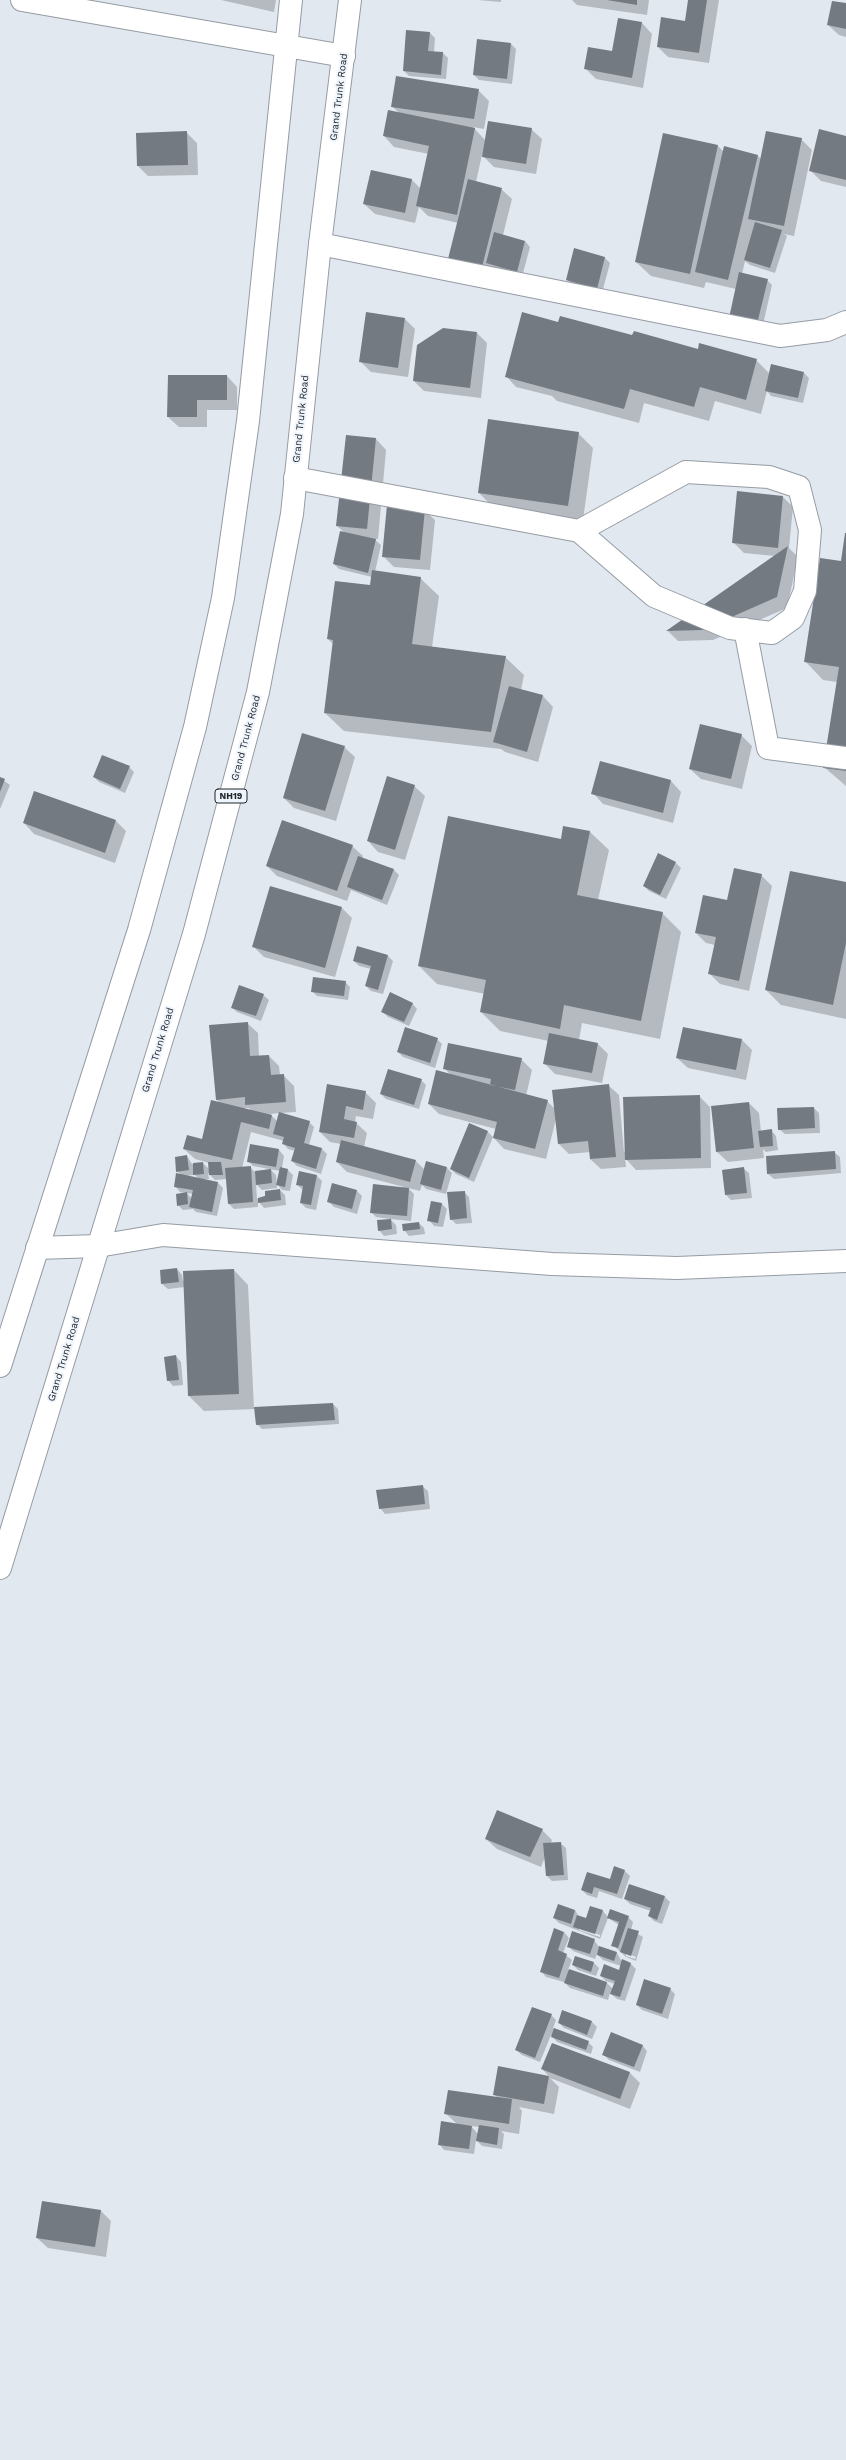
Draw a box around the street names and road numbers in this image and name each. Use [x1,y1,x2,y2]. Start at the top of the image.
street label: Grand Trunk Road [328,53,350,141]
street label: Grand Trunk Road [290,375,312,463]
street label: Grand Trunk Road [229,694,263,782]
road number: NH19 [215,789,247,803]
street label: Grand Trunk Road [139,1006,177,1094]
street label: Grand Trunk Road [45,1315,83,1403]

